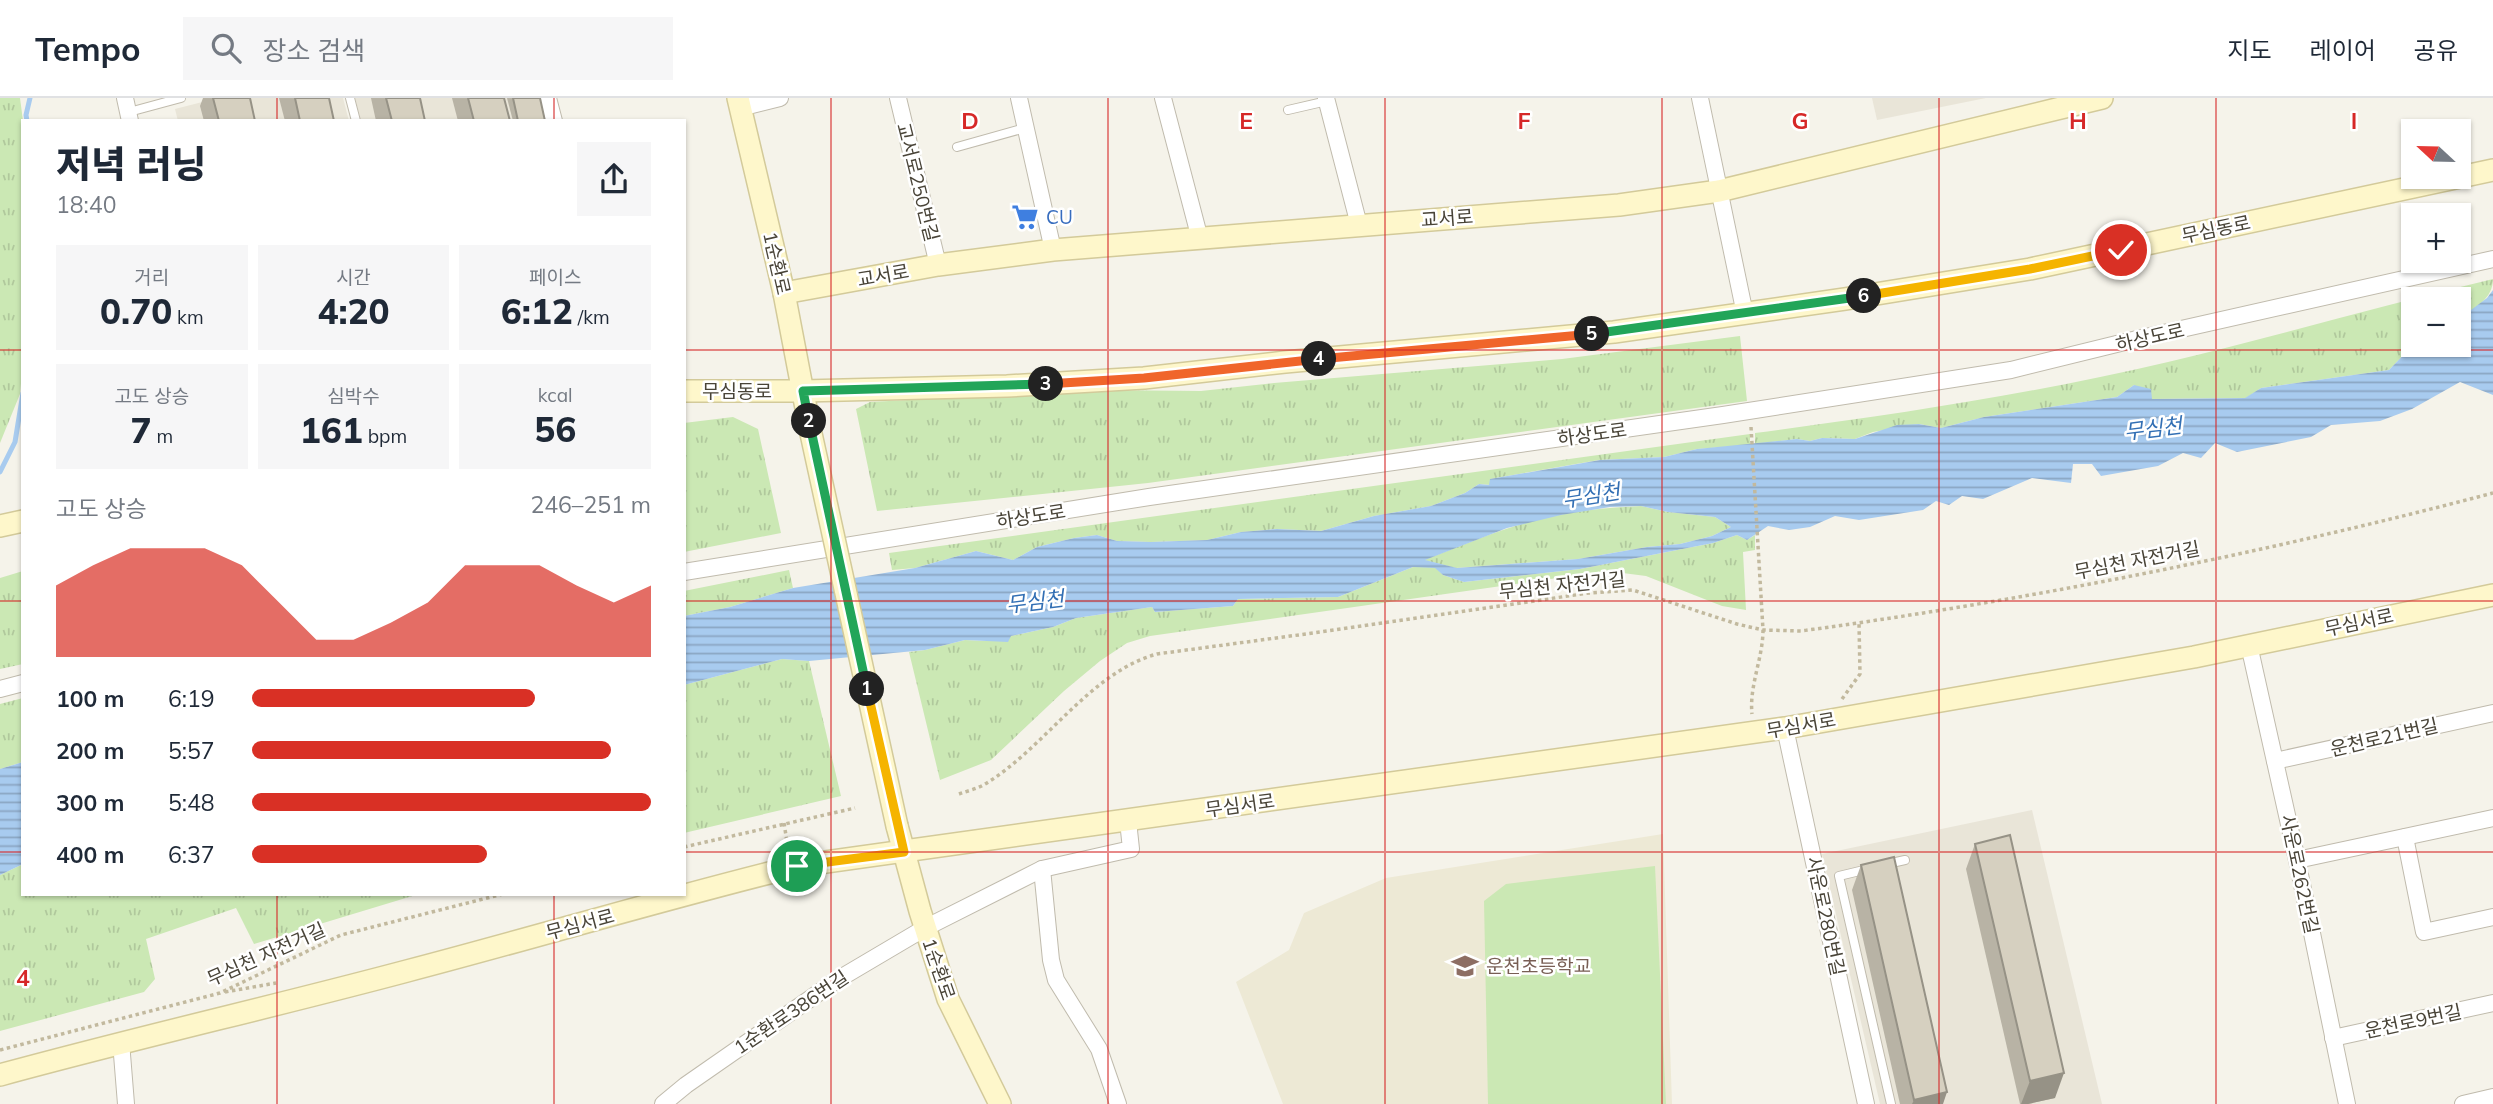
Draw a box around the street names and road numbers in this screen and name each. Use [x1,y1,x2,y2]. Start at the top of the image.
street label: 교서로250번길 [892,120,944,244]
street label: 교서로 [1420,204,1474,232]
street label: 무심동로 [2179,210,2253,248]
street label: 1순환로 [758,229,796,297]
street label: 교서로 [855,259,911,291]
street label: 하상도로 [2113,317,2187,357]
street label: 무심동로 [702,379,772,403]
street label: 하상도로 [1556,417,1628,451]
street label: 하상도로 [995,499,1067,533]
street label: 무심천 자전거길 [2072,536,2202,584]
street label: 무심천 자전거길 [1497,566,1627,604]
street label: 무심서로 [2322,603,2396,641]
street label: 무심서로 [1764,707,1838,743]
street label: 운천로21번길 [2328,713,2440,761]
street label: 무심서로 [1204,788,1276,822]
street label: 사운로262번길 [2276,812,2324,936]
street label: 사운로280번길 [1802,854,1850,978]
street label: 무심서로 [543,903,617,945]
street label: 무심천 자전거길 [203,917,329,991]
street label: 1순환로 [917,935,961,1003]
street label: 1순환로386번길 [729,965,853,1059]
street label: 운천로9번길 [2362,999,2464,1043]

